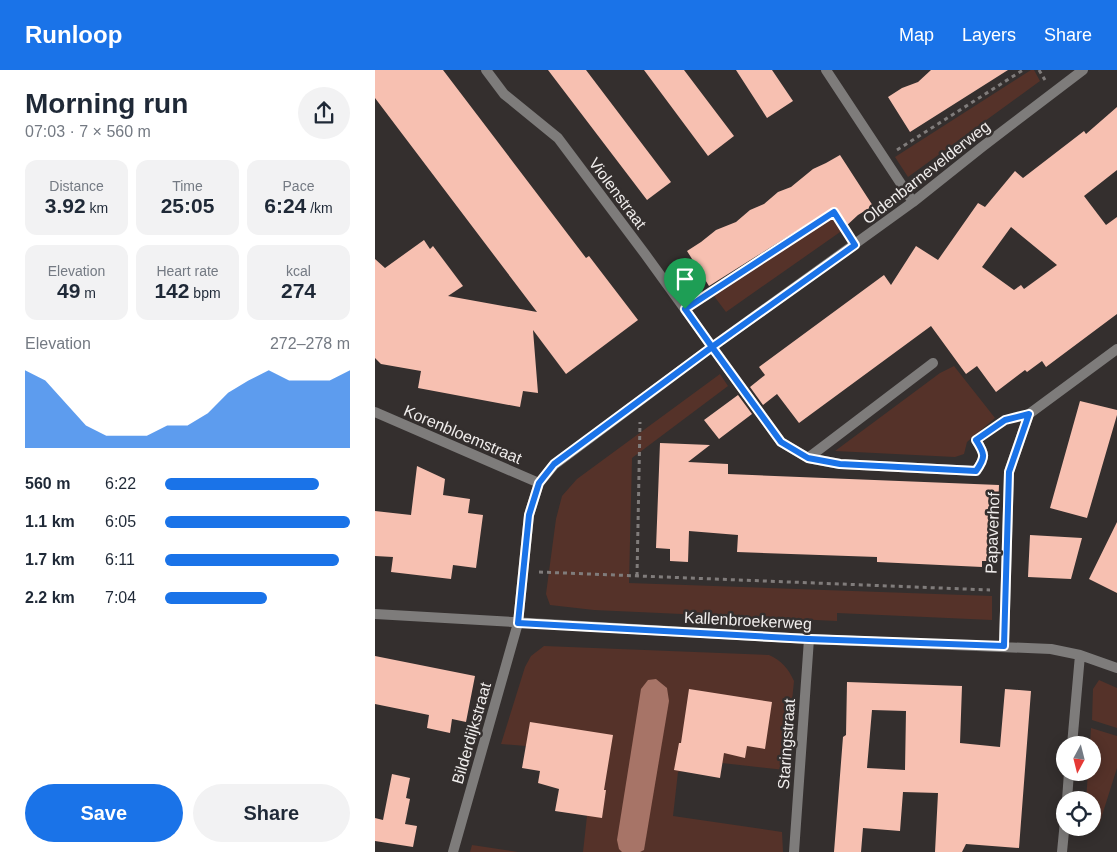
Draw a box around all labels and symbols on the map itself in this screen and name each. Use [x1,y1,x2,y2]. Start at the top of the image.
street label: Oldenbarnevelderweg [859,118,993,227]
street label: Violenstraat [585,155,650,232]
pin [664,258,706,309]
street label: Korenbloemstraat [401,402,525,467]
street label: Papaverhof [983,491,1002,574]
street label: Kallenbroekerweg [684,609,812,632]
street label: Bilderdijkstraat [449,680,494,786]
street label: Staringstraat [775,698,798,790]
north arrow [1056,736,1101,781]

